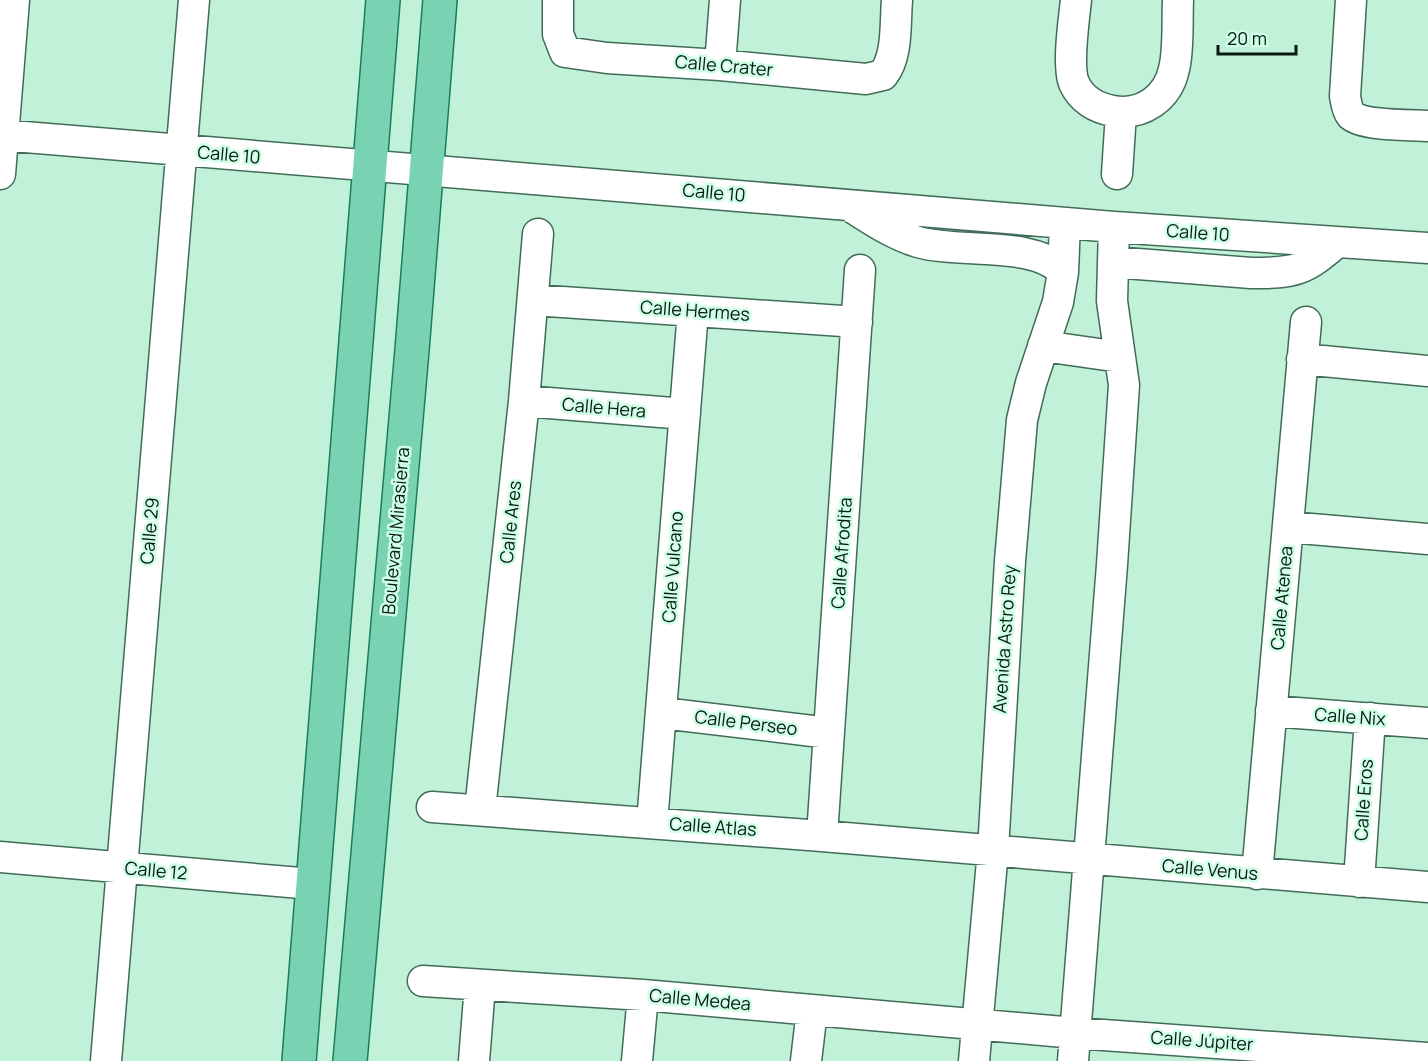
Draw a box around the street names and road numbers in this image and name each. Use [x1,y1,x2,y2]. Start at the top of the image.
street label: Calle Crater [674,49,775,81]
street label: Calle 10 [196,139,262,169]
street label: Calle 10 [681,177,747,207]
street label: Calle 10 [1166,218,1231,246]
street label: Calle Hermes [639,294,751,326]
street label: Calle Hera [561,391,647,423]
street label: Boulevard Mirasierra [376,446,414,616]
street label: Calle Ares [494,479,526,564]
street label: Calle Afrodita [825,496,857,610]
street label: Calle 29 [134,497,164,565]
street label: Calle Vulcano [656,510,688,624]
street label: Calle Atenea [1264,545,1298,651]
street label: Avenida Astro Rey [987,563,1021,714]
street label: Calle Nix [1314,702,1387,730]
street label: Calle Perseo [693,704,799,740]
street label: Calle Eros [1348,758,1378,842]
street label: Calle Atlas [669,811,757,841]
street label: Calle Venus [1161,853,1259,885]
street label: Calle 12 [124,855,188,885]
street label: Calle Medea [648,983,752,1015]
street label: Calle Júpiter [1150,1024,1255,1056]

